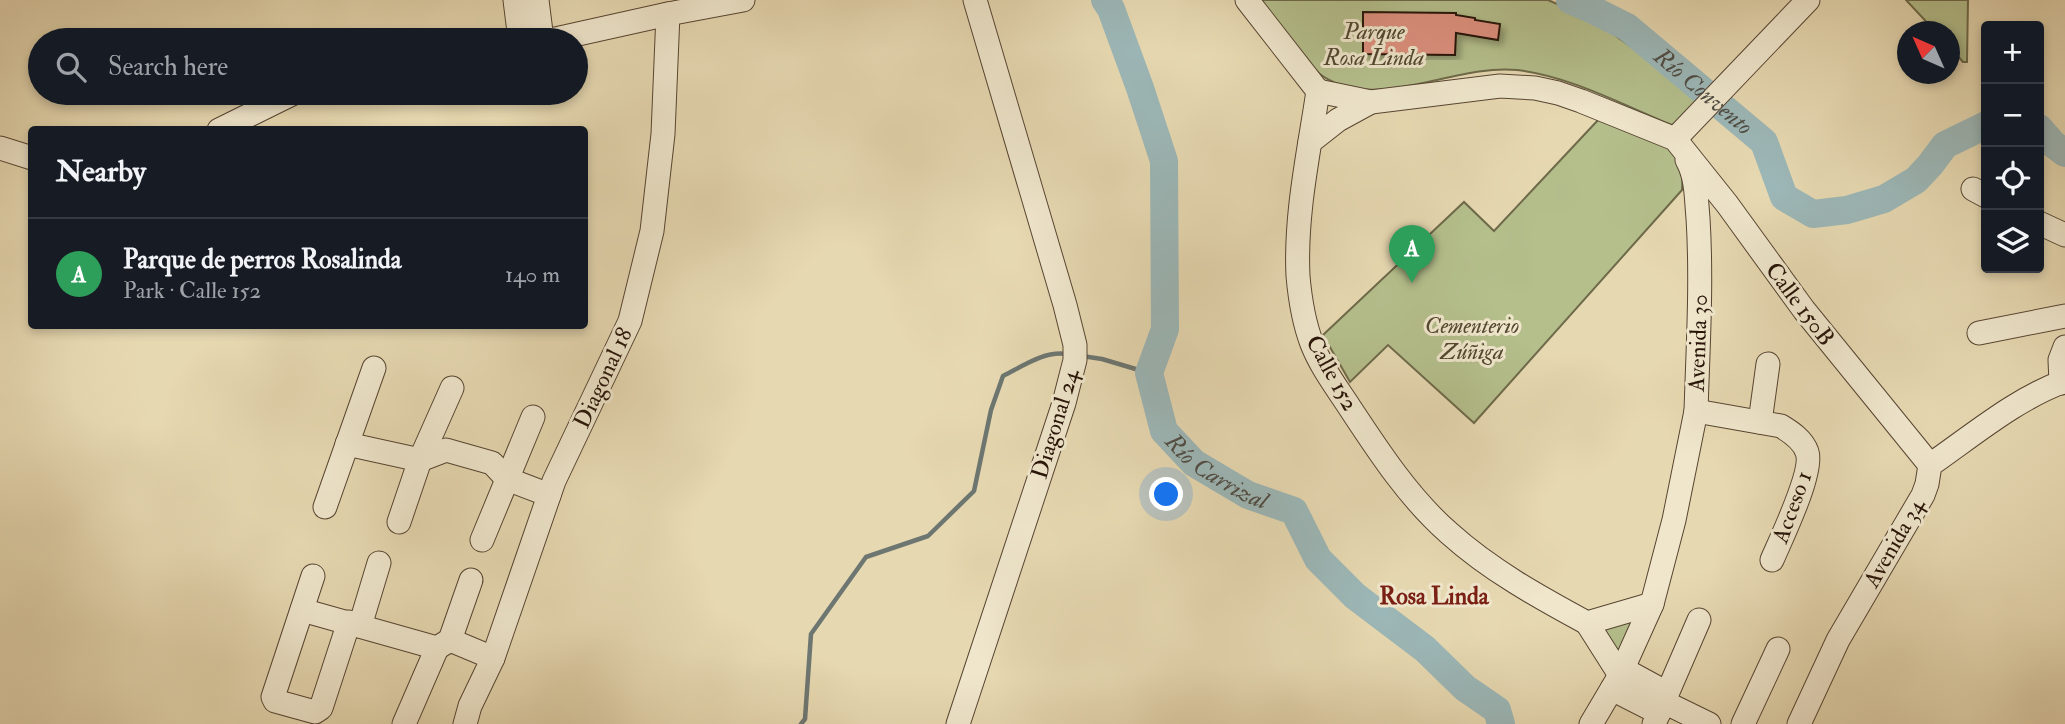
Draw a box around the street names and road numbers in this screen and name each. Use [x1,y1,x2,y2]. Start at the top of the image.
street label: Calle 150B [1759,256,1841,352]
street label: Avenida 30 [1682,294,1714,393]
street label: Diagonal 18 [567,323,639,433]
street label: Calle 152 [1299,330,1365,416]
street label: Diagonal 24 [1025,364,1086,482]
street label: Acceso 1 [1765,467,1818,548]
street label: Avenida 34 [1856,492,1932,594]

